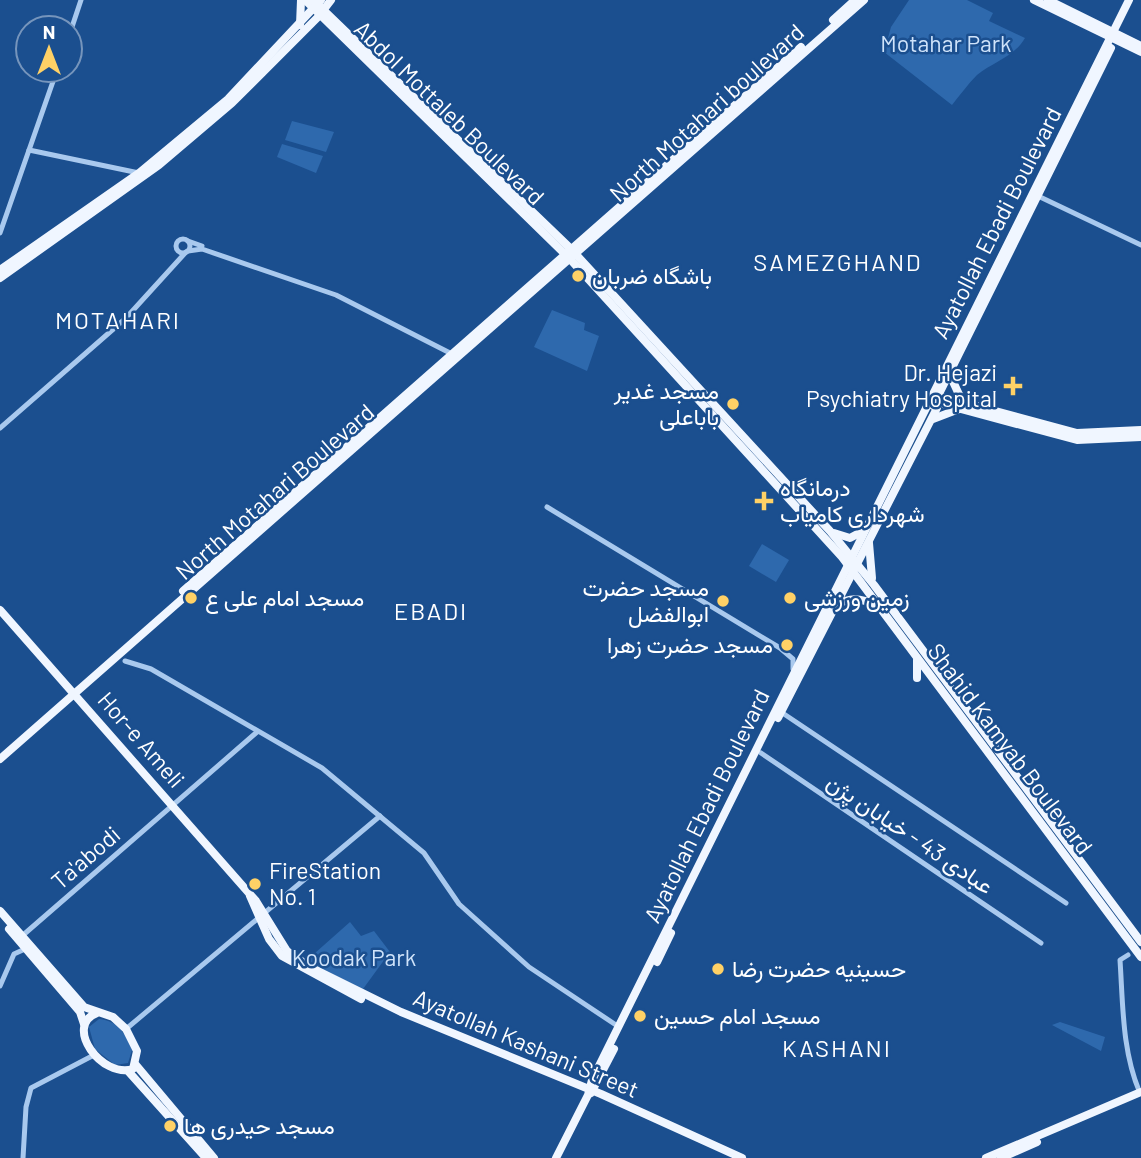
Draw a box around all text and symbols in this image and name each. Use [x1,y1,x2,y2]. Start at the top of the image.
north arrow [14,14,84,84]
street label: Abdol Mottaleb Boulevard [349,14,550,210]
street label: North Motahari boulevard [603,18,809,207]
text: N [43,20,55,43]
park label: Motahar Park [880,29,1012,57]
street label: Ayatollah Ebadi Boulevard [925,102,1067,343]
district label: SAMEZGHAND [753,247,923,276]
place label: باشگاه ضربان [592,261,712,291]
marker: باشگاه ضربان [570,268,586,284]
district label: MOTAHARI [55,305,181,334]
place label: Dr. Hejazi Psychiatry Hospital [806,358,997,412]
place label: مسجد غدیر باباعلی [613,376,719,431]
marker: Dr. Hejazi Psychiatry Hospital [1003,376,1023,396]
marker: مسجد غدیر باباعلی [725,396,741,412]
street label: North Motahari Boulevard [169,397,379,585]
place label: درمانگاه شهرداری کامیاب [780,473,925,529]
marker: درمانگاه شهرداری کامیاب [754,491,774,511]
place label: مسجد حضرت ابوالفضل [582,573,709,629]
place label: مسجد امام علی ع [205,583,364,614]
place label: زمین ورزشی [804,583,910,613]
marker: مسجد امام علی ع [183,590,199,606]
marker: زمین ورزشی [782,590,798,606]
marker: مسجد حضرت ابوالفضل [715,593,731,609]
district label: EBADI [394,596,468,625]
place label: مسجد حضرت زهرا [607,630,773,660]
marker: مسجد حضرت زهرا [779,637,795,653]
street label: Shahid Kamyab Boulevard [922,637,1099,859]
street label: Ayatollah Ebadi Boulevard [637,684,775,927]
street label: Hor-e Ameli [92,686,191,793]
street label: عبادی 43 - خیابان پژن [820,767,999,902]
street label: Ta'abodi [45,820,125,895]
place label: FireStation No. 1 [269,856,381,910]
marker: FireStation No. 1 [247,876,263,892]
park label: Koodak Park [292,943,416,971]
place label: حسینیه حضرت رضا [732,954,906,984]
marker: حسینیه حضرت رضا [710,961,726,977]
street label: Ayatollah Kashani Street [410,983,643,1103]
place label: مسجد امام حسین [654,1001,821,1031]
marker: مسجد امام حسین [632,1008,648,1024]
district label: KASHANI [782,1033,892,1062]
place label: مسجد حیدری ها [184,1111,335,1141]
marker: مسجد حیدری ها [162,1118,178,1134]

